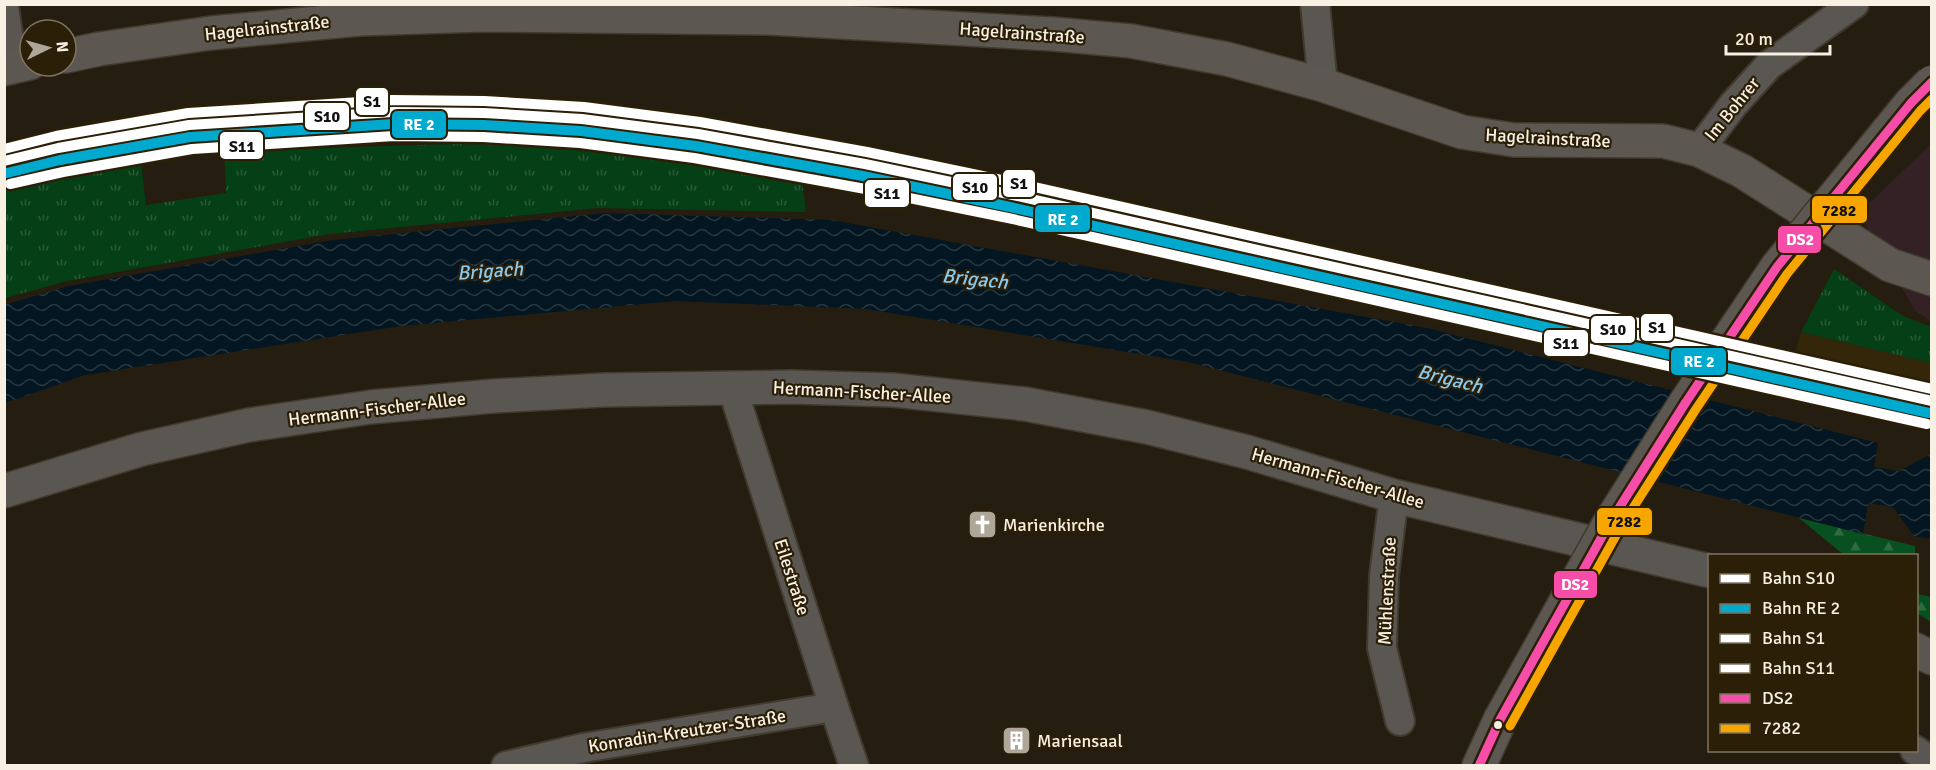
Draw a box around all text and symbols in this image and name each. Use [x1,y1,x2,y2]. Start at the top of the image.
street label: Hagelrainstraße [203,11,331,45]
north arrow [18,18,78,78]
street label: Hagelrainstraße [959,18,1085,48]
scale bar [1726,18,1830,56]
text: 20 m [1735,28,1773,50]
text: N [51,40,72,53]
street label: Im Bohrer [1700,72,1765,145]
line badge: S1 [355,87,389,116]
text: S1 [363,92,381,112]
line badge: S10 [304,102,350,131]
text: S10 [314,107,340,127]
line badge: RE 2 [391,110,447,139]
text: RE 2 [403,115,435,135]
street label: Hagelrainstraße [1485,124,1611,152]
line badge: S11 [219,131,264,160]
text: S11 [229,137,255,157]
line badge: S1 [1002,169,1036,198]
line badge: S10 [952,173,998,201]
text: S1 [1010,174,1028,194]
text: S10 [962,178,988,198]
line badge: S11 [864,179,910,208]
text: S11 [874,184,900,204]
line badge: 7282 [1811,195,1868,224]
text: 7282 [1822,201,1856,221]
line badge: RE 2 [1034,204,1091,233]
text: RE 2 [1047,210,1079,230]
line badge: DS2 [1777,225,1822,254]
text: DS2 [1786,230,1814,250]
water label: Brigach [456,256,525,286]
water label: Brigach [941,263,1010,295]
line badge: S1 [1640,313,1674,342]
line badge: S10 [1590,315,1636,344]
text: S1 [1648,318,1666,338]
text: S10 [1600,320,1626,340]
line badge: S11 [1543,329,1589,357]
text: S11 [1553,334,1579,354]
line badge: RE 2 [1670,347,1727,376]
text: RE 2 [1683,352,1715,372]
water label: Brigach [1415,359,1486,399]
street label: Hermann-Fischer-Allee [772,376,952,408]
street label: Hermann-Fischer-Allee [287,387,467,431]
street label: Hermann-Fischer-Allee [1249,443,1427,513]
line badge: 7282 [1596,507,1653,536]
church icon: Marienkirche [966,509,998,541]
text: 7282 [1607,512,1641,532]
place label: Marienkirche [1003,514,1105,536]
street label: Eilestraße [769,536,815,618]
street label: Mühlenstraße [1373,536,1401,646]
legend [1708,554,1918,752]
text: Bahn S10 [1762,567,1835,589]
line badge: DS2 [1553,570,1598,599]
text: DS2 [1561,575,1589,595]
text: Bahn RE 2 [1762,597,1840,619]
text: Bahn S1 [1762,627,1825,649]
text: Bahn S11 [1762,657,1835,679]
text: DS2 [1762,687,1793,709]
street label: Konradin-Kreutzer-Straße [587,704,787,758]
text: 7282 [1762,717,1801,739]
unlabelled marker [1492,719,1504,731]
building icon: Mariensaal [1000,725,1032,757]
place label: Mariensaal [1037,730,1123,752]

